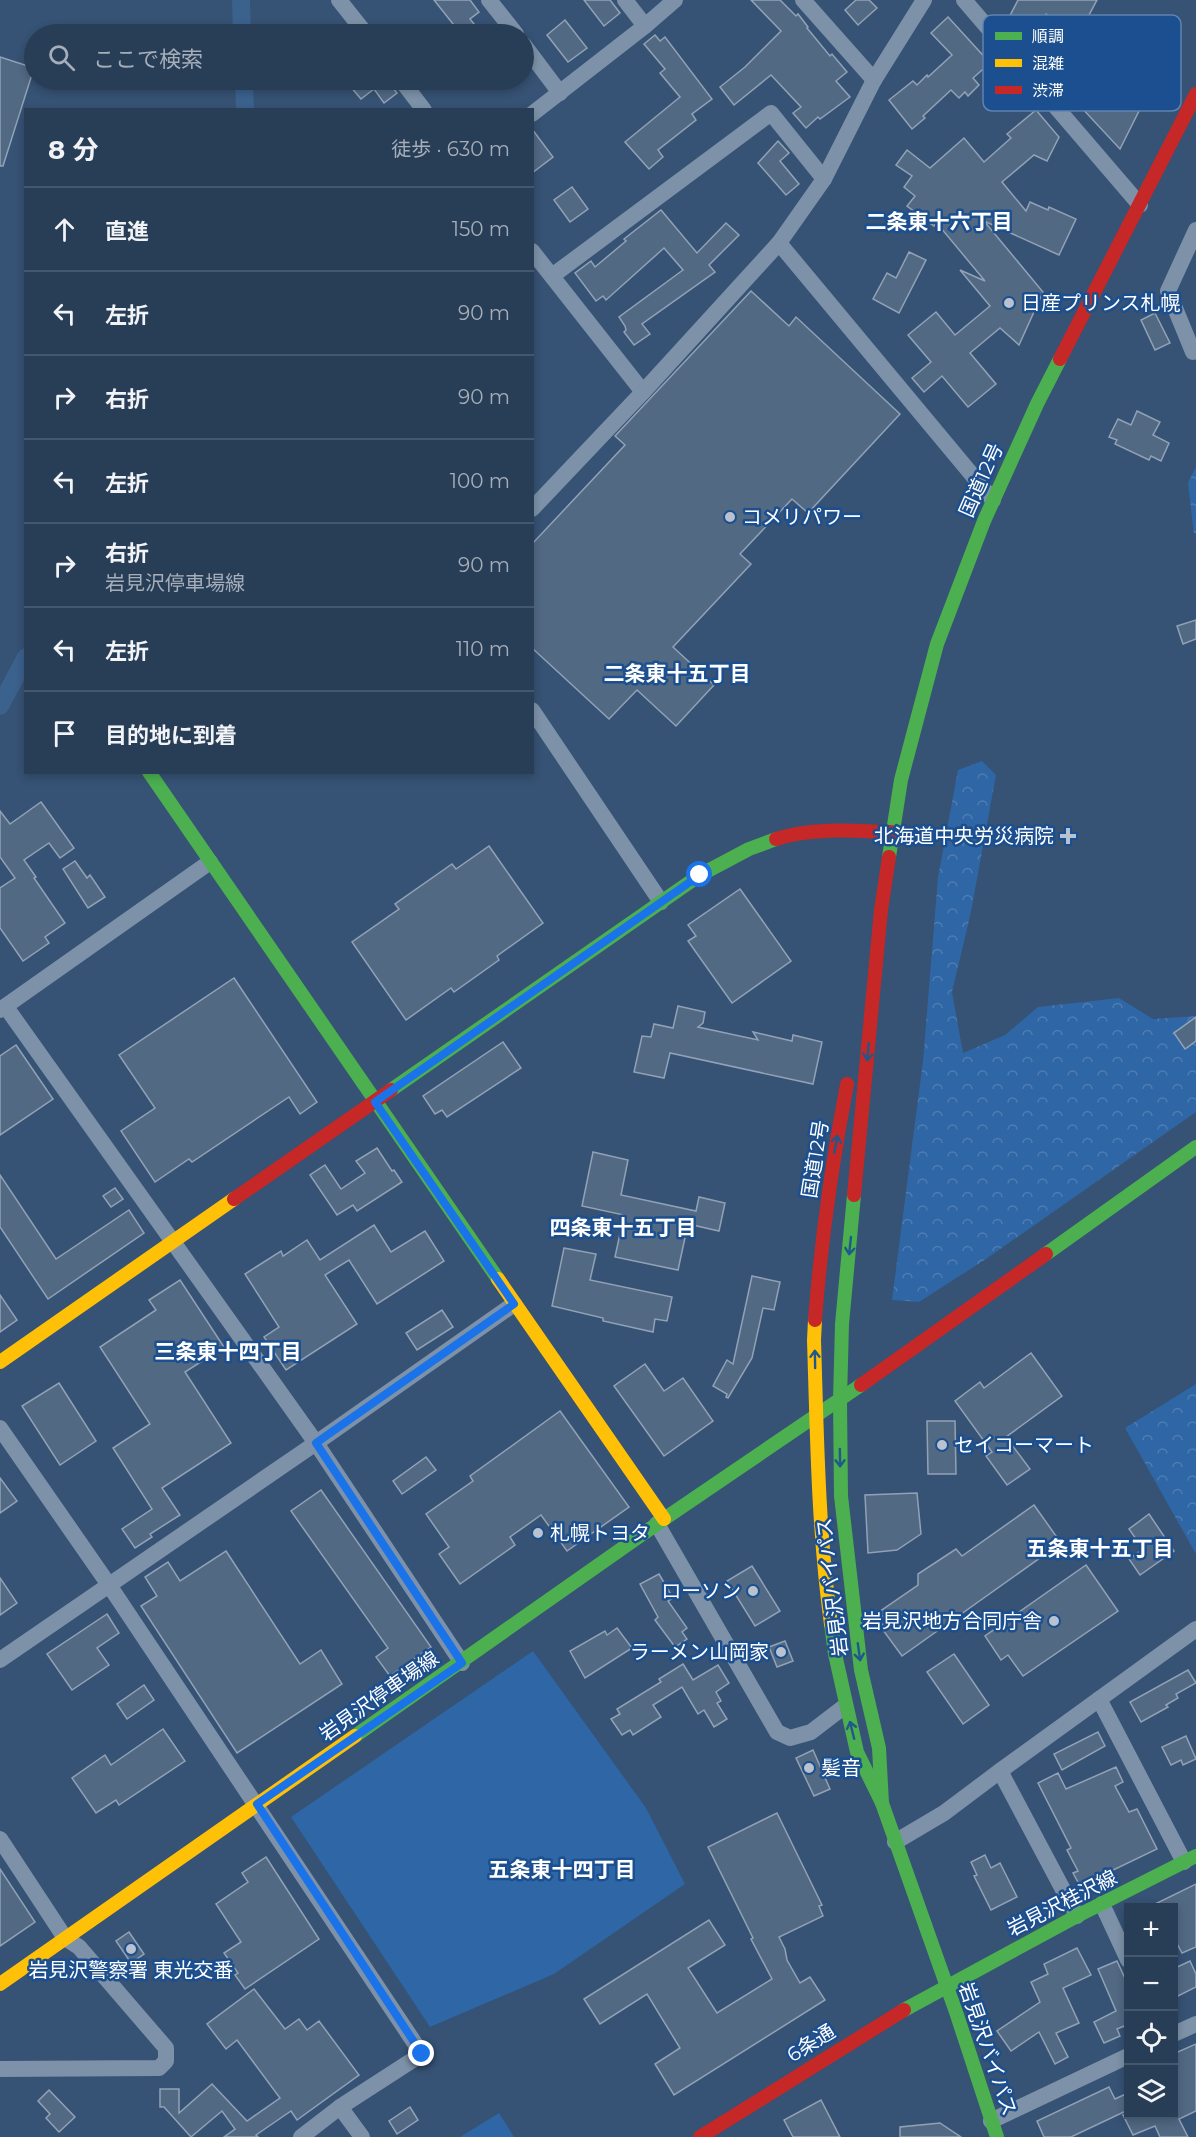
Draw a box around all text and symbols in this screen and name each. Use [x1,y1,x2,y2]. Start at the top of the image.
legend [983,15,1181,111]
search box [24,24,534,90]
text: 順調 [1032,27,1064,46]
icon: search [45,41,78,74]
text: ここで検索 [93,46,203,73]
text: 混雑 [1032,54,1064,73]
text: 渋滞 [1032,81,1064,100]
text: 8 分 [48,134,99,166]
text: 徒歩 · 630 m [391,137,510,161]
district label: 二条東十六丁目 [866,209,1013,234]
icon: ahead [48,213,81,246]
text: 150 m [452,217,510,241]
text: 直進 [105,218,149,245]
place label: 日産プリンス札幌 [1021,291,1181,315]
marker: 日産プリンス札幌 [1002,296,1016,310]
icon: left [48,297,81,330]
text: 90 m [458,301,510,325]
text: 左折 [105,302,149,329]
icon: right [48,381,81,414]
text: 90 m [458,385,510,409]
text: 右折 [105,386,149,413]
street label: 国道12号 [954,439,1008,521]
icon: left [48,465,81,498]
text: 100 m [450,469,510,493]
text: 左折 [105,470,149,497]
place label: コメリパワー [742,505,862,529]
marker: コメリパワー [723,510,737,524]
text: 右折 [105,540,149,567]
icon: right [48,549,81,582]
text: 90 m [458,553,510,577]
text: 岩見沢停車場線 [105,571,245,595]
icon: left [48,633,81,666]
text: 110 m [456,637,510,661]
text: 左折 [105,638,149,665]
district label: 二条東十五丁目 [604,661,751,686]
icon: arrive [48,717,81,750]
text: 目的地に到着 [105,722,237,749]
place label: 北海道中央労災病院 [874,824,1054,848]
marker: 北海道中央労災病院 [1059,827,1077,845]
route start [686,861,712,887]
one-way arrow [862,1041,873,1061]
street label: 国道12号 [797,1118,833,1200]
one-way arrow [831,1135,842,1155]
district label: 四条東十五丁目 [550,1215,697,1240]
one-way arrow [844,1235,855,1255]
district label: 三条東十四丁目 [155,1339,302,1364]
one-way arrow [809,1349,820,1369]
place label: セイコーマート [954,1433,1094,1457]
marker: セイコーマート [935,1438,949,1452]
one-way arrow [835,1448,846,1468]
street label: 岩見沢バイパス [812,1516,852,1658]
place label: 札幌トヨタ [550,1521,650,1545]
marker: 札幌トヨタ [531,1526,545,1540]
district label: 五条東十五丁目 [1027,1536,1174,1561]
place label: ローソン [661,1579,741,1603]
marker: ローソン [746,1584,760,1598]
place label: 岩見沢地方合同庁舎 [862,1609,1042,1633]
marker: 岩見沢地方合同庁舎 [1047,1614,1061,1628]
place label: ラーメン山岡家 [630,1640,769,1664]
one-way arrow [854,1642,865,1662]
marker: ラーメン山岡家 [774,1645,788,1659]
street label: 岩見沢停車場線 [315,1646,443,1746]
one-way arrow [845,1721,857,1740]
place label: 髪音 [821,1756,861,1780]
marker: 髪音 [802,1761,816,1775]
district label: 五条東十四丁目 [489,1857,636,1882]
street label: 岩見沢桂沢線 [1003,1865,1121,1941]
map controls [1124,1903,1178,2119]
button: + [1124,1903,1178,1957]
marker: 岩見沢警察署 東光交番 [124,1942,138,1956]
button: − [1124,1957,1178,2011]
place label: 岩見沢警察署 東光交番 [28,1958,234,1982]
street label: 岩見沢バイパス [954,1979,1022,2119]
button: locate [1124,2011,1178,2065]
street label: 6条通 [783,2019,839,2067]
route end [408,2040,434,2066]
button: layers [1124,2065,1178,2119]

